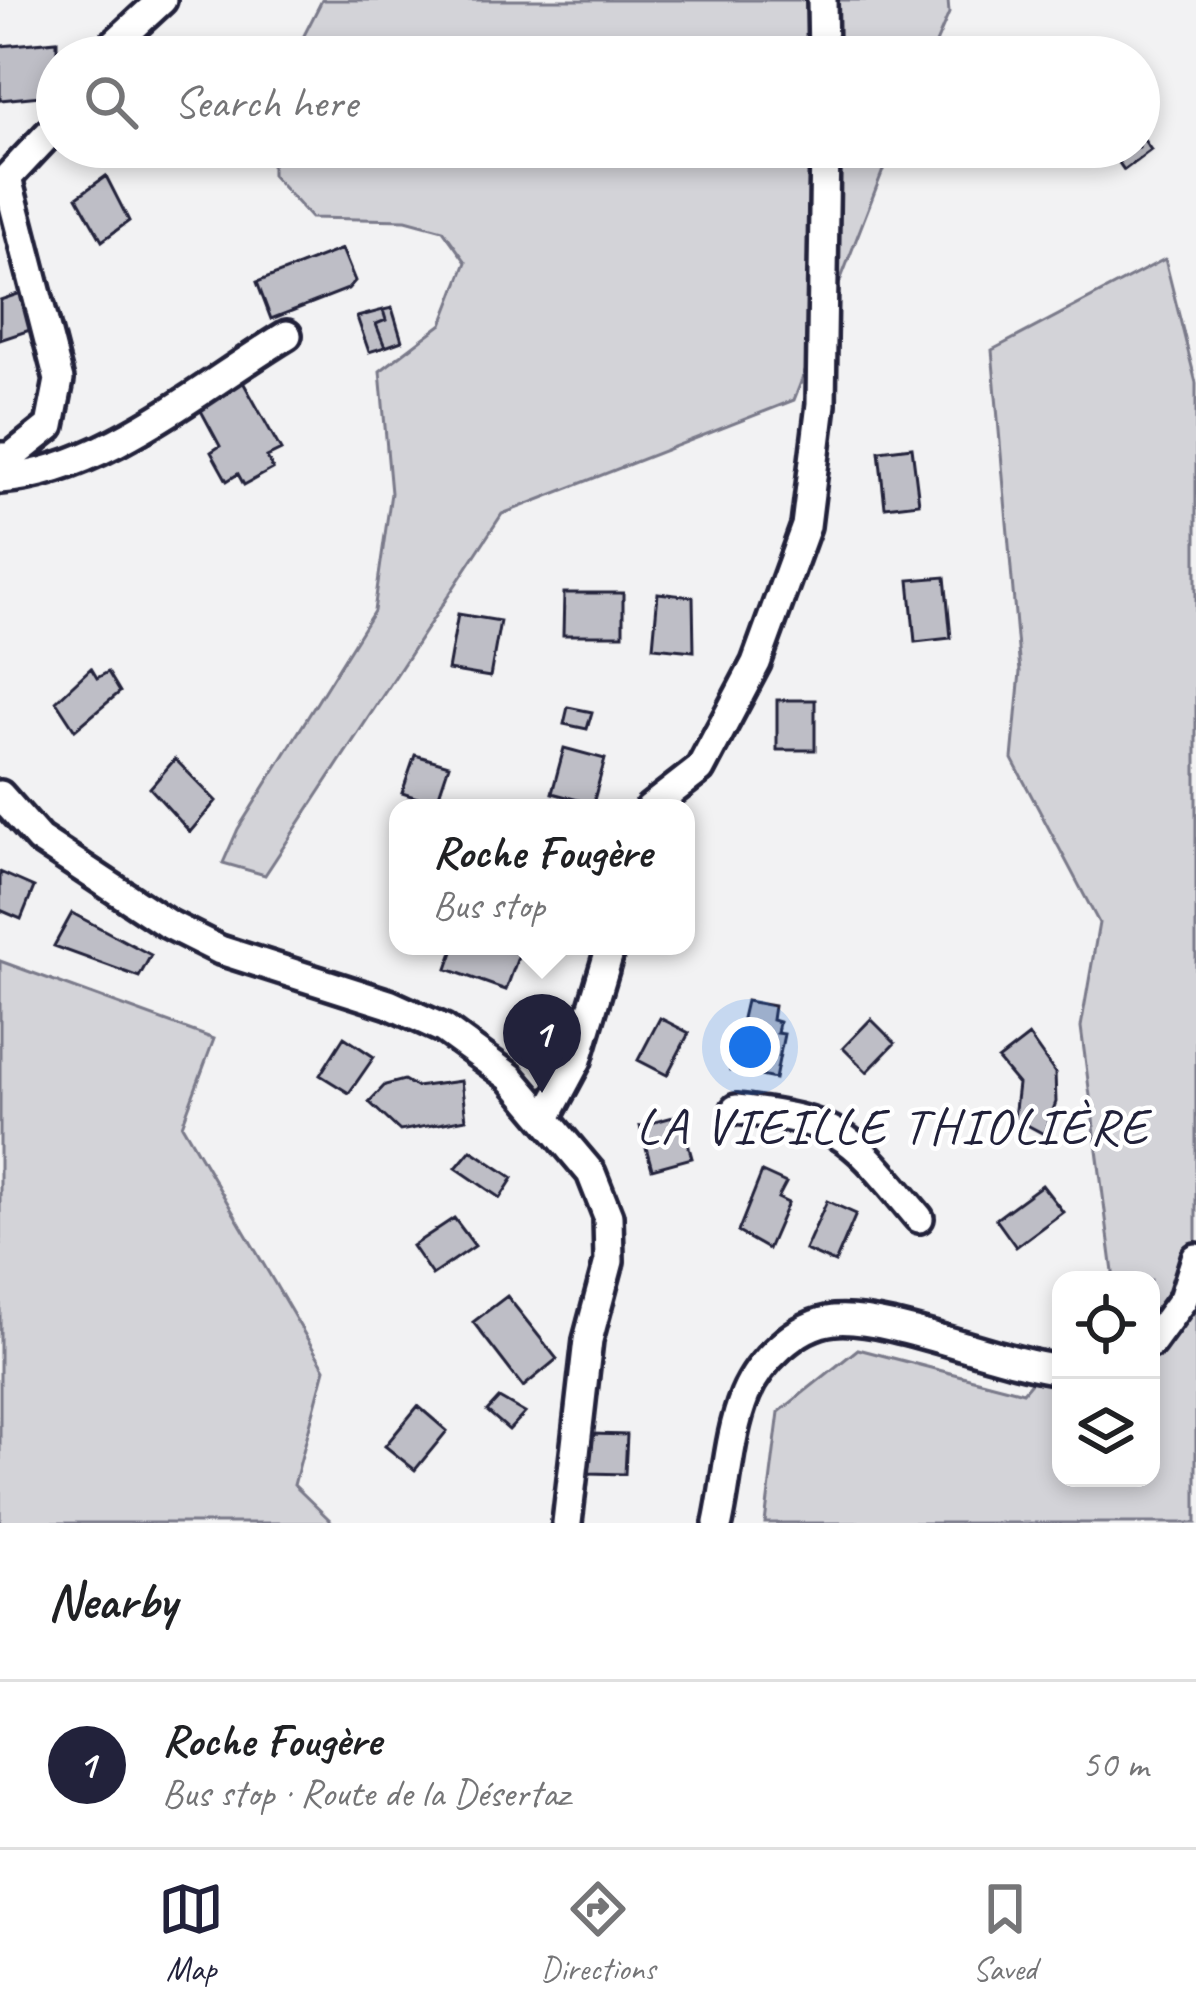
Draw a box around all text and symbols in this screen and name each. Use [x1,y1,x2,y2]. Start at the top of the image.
search box [36,36,1160,168]
icon: search [78,69,144,135]
text: Search here [174,74,357,131]
popup [389,799,695,955]
text: Roche Fougère [433,824,651,881]
text: Bus stop [433,881,545,930]
pin: 1 [503,994,581,1093]
your location [720,1017,780,1077]
district label: LA VIEILLE THIOLIÈRE [636,1094,1153,1158]
map controls [1052,1271,1160,1487]
button: locate [1052,1271,1160,1379]
button: layers [1052,1379,1160,1487]
text: Nearby [48,1569,176,1633]
text: Roche Fougère [162,1712,381,1769]
text: 1 [78,1740,96,1789]
text: 50 m [1082,1740,1148,1789]
text: Bus stop · Route de la Désertaz [162,1769,569,1818]
tab: Map [158,1876,224,1990]
tab: Directions [541,1876,655,1990]
tab: Saved [972,1876,1038,1990]

